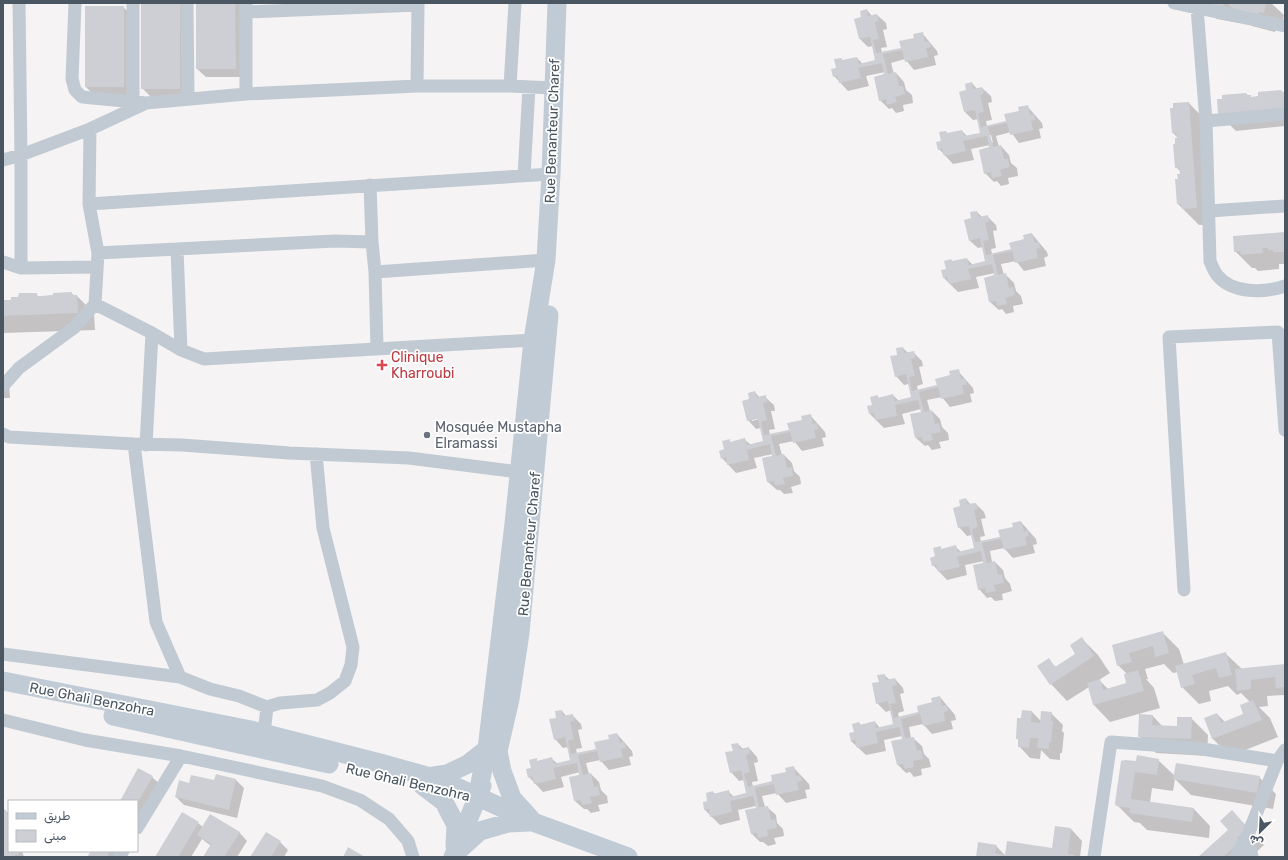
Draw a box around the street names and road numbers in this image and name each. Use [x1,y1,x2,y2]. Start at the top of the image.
street label: Rue Benanteur Charef [541,58,564,204]
street label: Rue Benanteur Charef [515,471,544,617]
street label: Rue Ghali Benzohra [28,679,156,720]
street label: Rue Ghali Benzohra [344,760,472,805]

